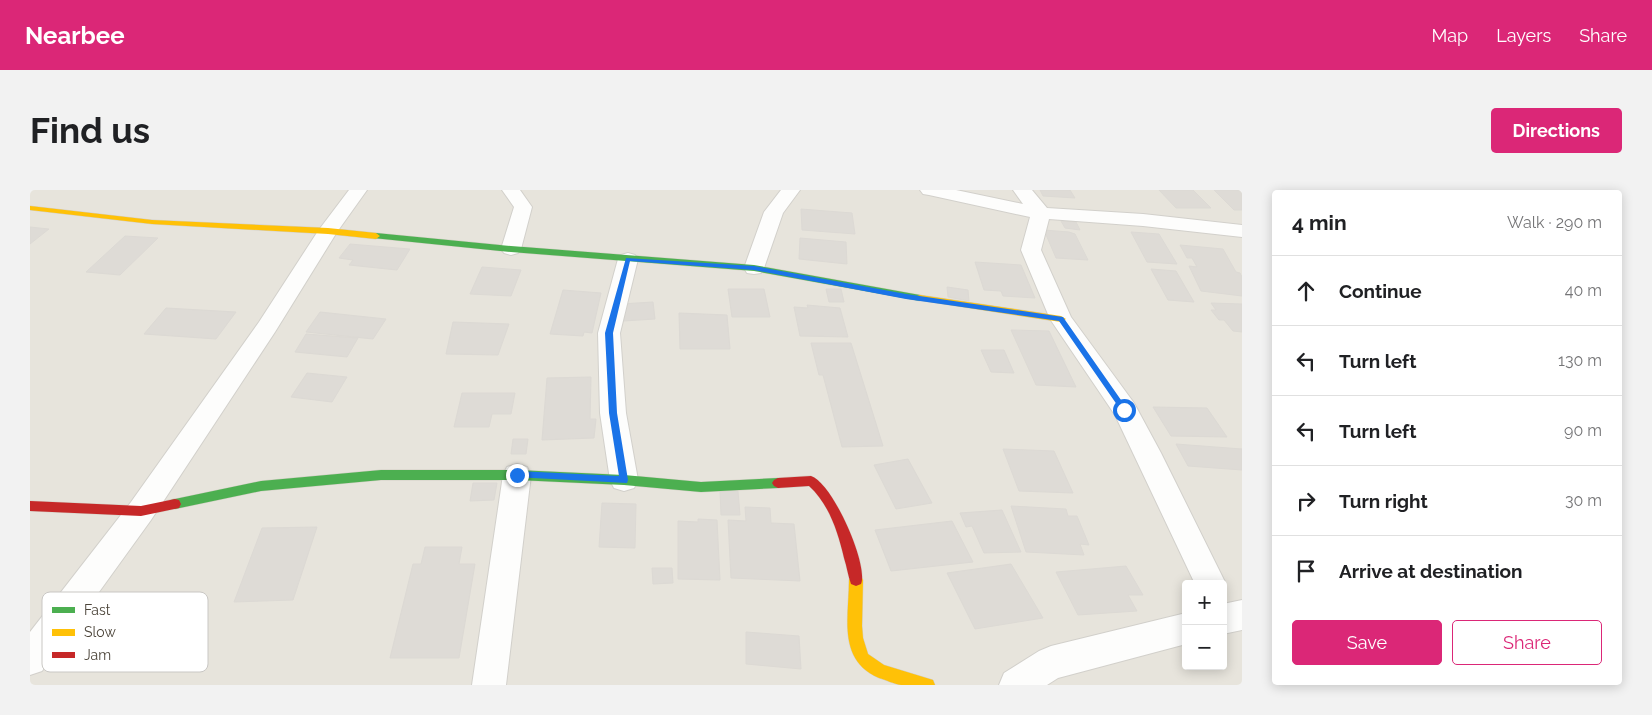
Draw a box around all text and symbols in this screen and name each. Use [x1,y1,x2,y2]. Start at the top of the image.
text: Nearbee [25,21,125,50]
text: Map [1432,25,1468,46]
text: Layers [1496,25,1551,46]
text: Share [1579,25,1627,46]
button: Directions [1491,108,1622,153]
text: Find us [30,110,150,151]
text: 4 min [1292,210,1347,235]
text: Walk · 290 m [1507,213,1602,232]
icon: ahead [1292,277,1320,305]
text: Continue [1339,280,1422,302]
text: 40 m [1565,281,1602,300]
icon: left [1292,347,1320,375]
text: Turn left [1339,350,1416,372]
text: 130 m [1558,351,1602,370]
route start [1113,399,1136,422]
icon: left [1292,417,1320,445]
text: Turn left [1339,420,1416,442]
text: 90 m [1564,421,1602,440]
route end [506,464,529,487]
icon: right [1292,487,1320,515]
text: Turn right [1339,490,1428,512]
text: 30 m [1565,491,1602,510]
icon: arrive [1292,557,1320,585]
text: Arrive at destination [1339,560,1523,582]
map controls [1182,580,1227,670]
button: + [1182,580,1227,625]
legend [42,592,208,672]
text: Fast [84,602,111,618]
button: Save [1292,620,1442,665]
button: Share [1452,620,1602,665]
text: Slow [84,624,116,640]
button: − [1182,625,1227,670]
text: Jam [84,647,111,663]

